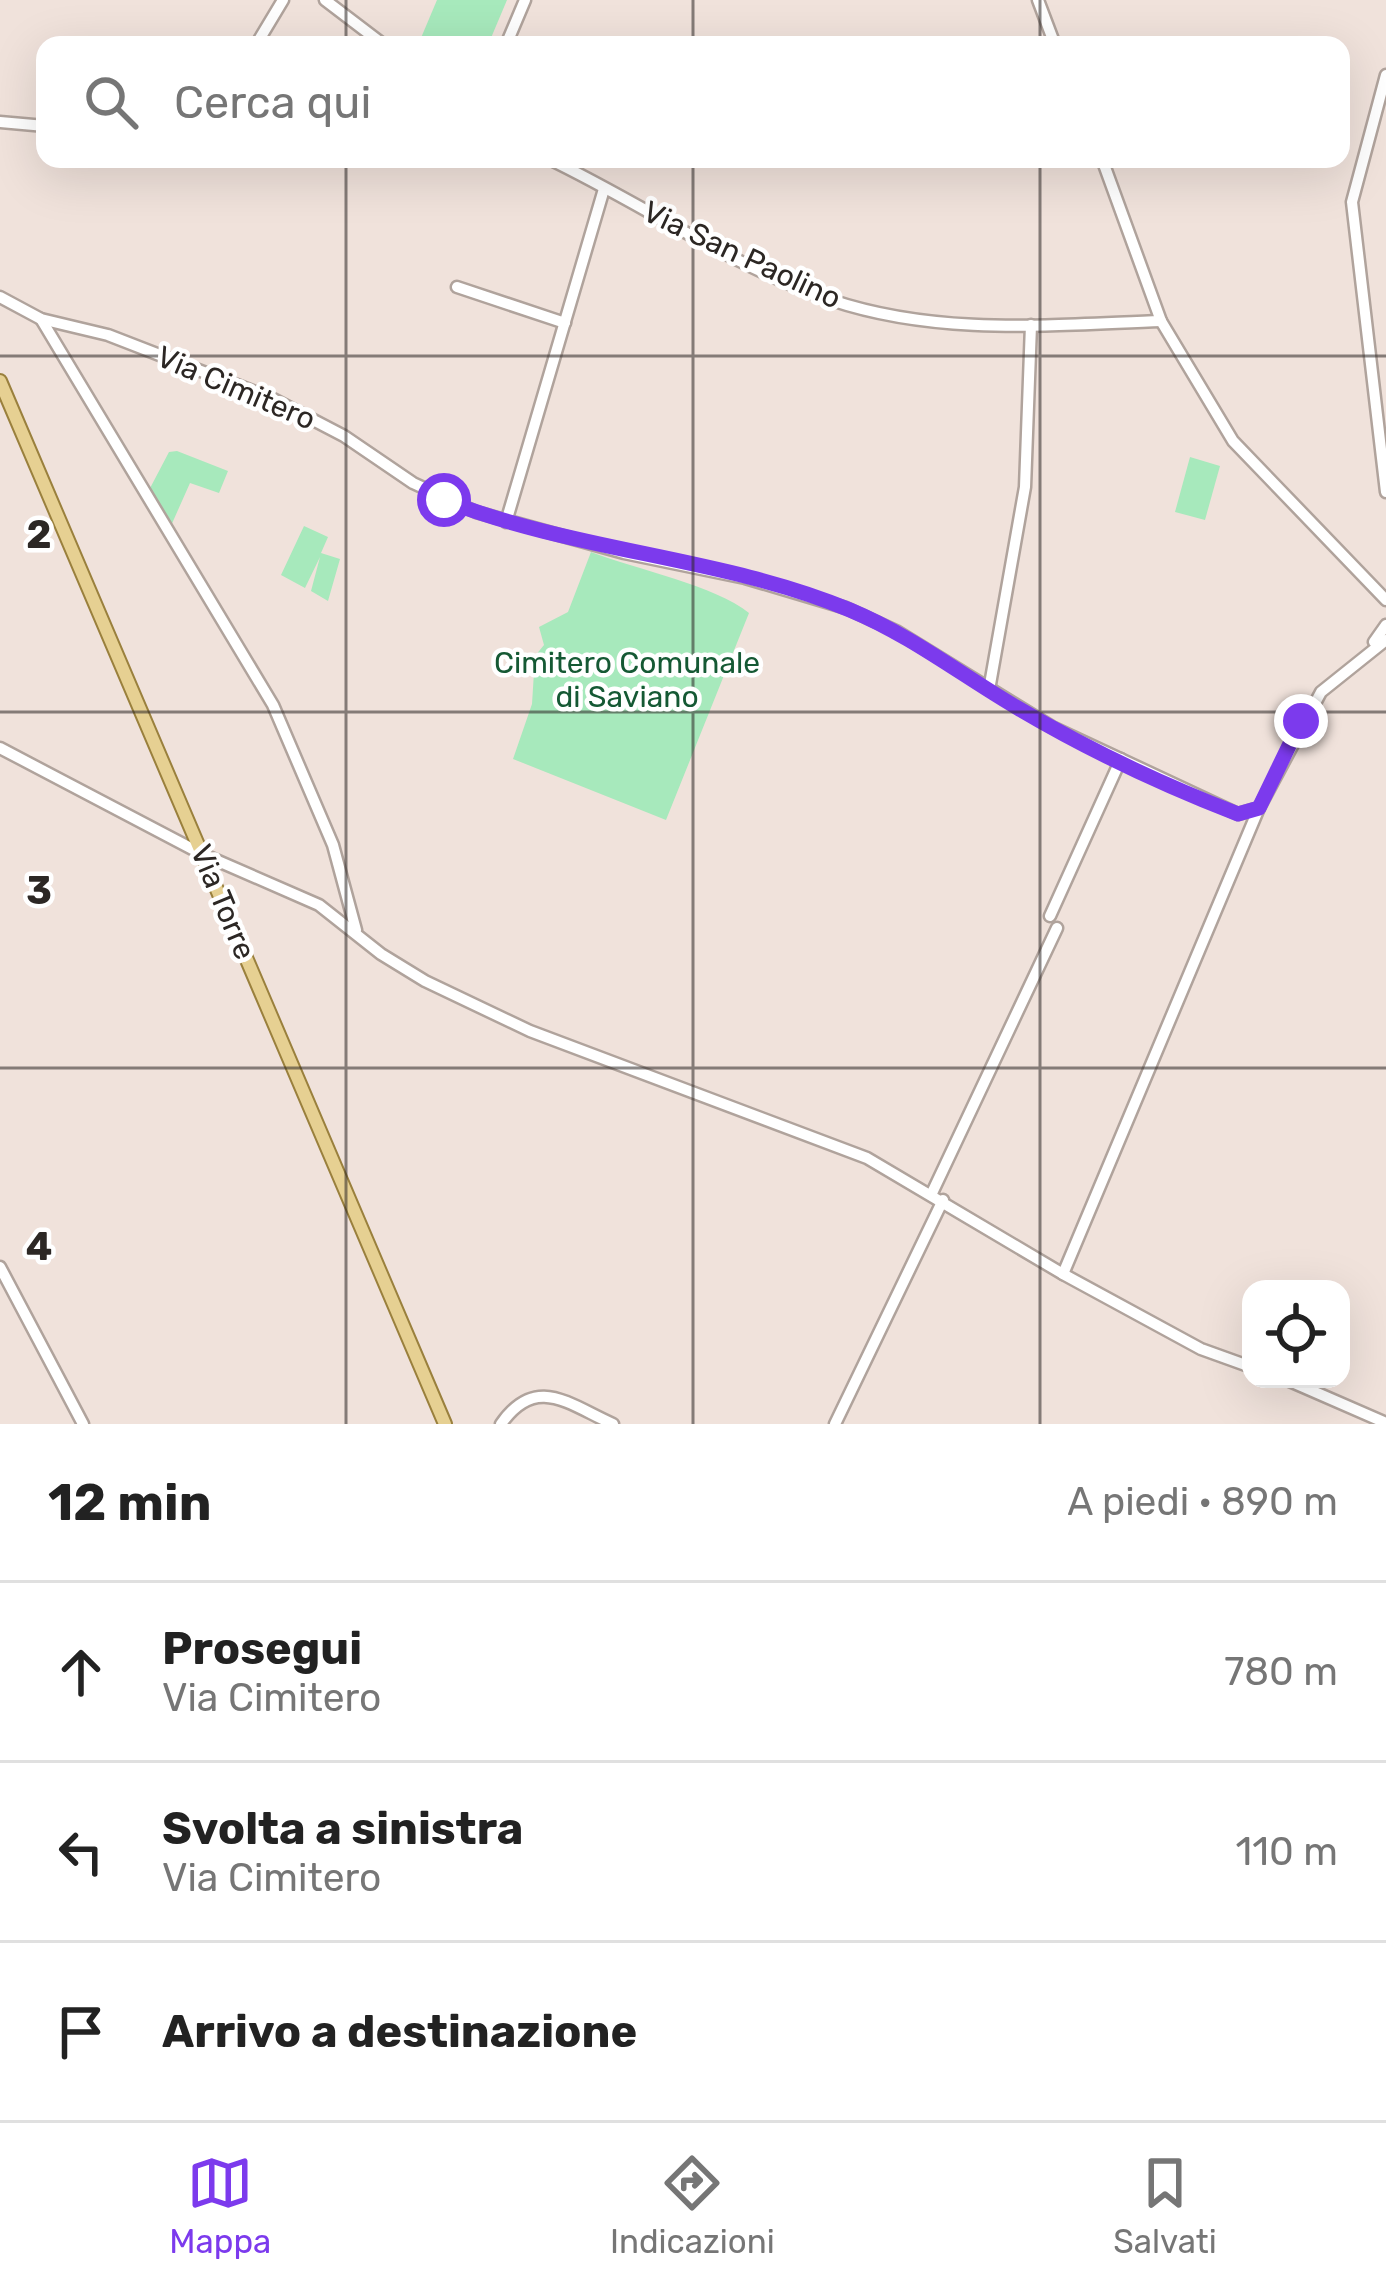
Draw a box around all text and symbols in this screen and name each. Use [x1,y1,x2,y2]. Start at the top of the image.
search box [36,36,1350,168]
icon: search [78,69,144,135]
text: Cerca qui [174,76,371,129]
street label: Via San Paolino [637,193,847,317]
street label: Via Cimitero [151,338,321,438]
route start [417,473,471,527]
text: 2 [26,512,52,558]
park label: Cimitero Comunale di Saviano [494,645,760,715]
route end [1274,694,1328,748]
street label: Via Torre [183,839,263,965]
text: 3 [26,868,52,914]
text: 4 [26,1224,52,1270]
map controls [1242,1280,1350,1388]
button: locate [1242,1280,1350,1388]
text: 12 min [48,1472,211,1533]
text: A piedi · 890 m [1067,1479,1338,1525]
text: Prosegui [162,1622,362,1675]
icon: ahead [48,1639,114,1705]
text: 780 m [1224,1649,1338,1695]
text: Via Cimitero [162,1675,381,1721]
text: Svolta a sinistra [162,1802,523,1855]
icon: left [48,1819,114,1885]
text: 110 m [1236,1829,1338,1875]
text: Via Cimitero [162,1855,381,1901]
icon: arrive [48,1999,114,2065]
text: Arrivo a destinazione [162,2005,637,2058]
tab: Mappa [169,2150,271,2261]
tab: Indicazioni [610,2150,775,2261]
tab: Salvati [1113,2150,1217,2261]

